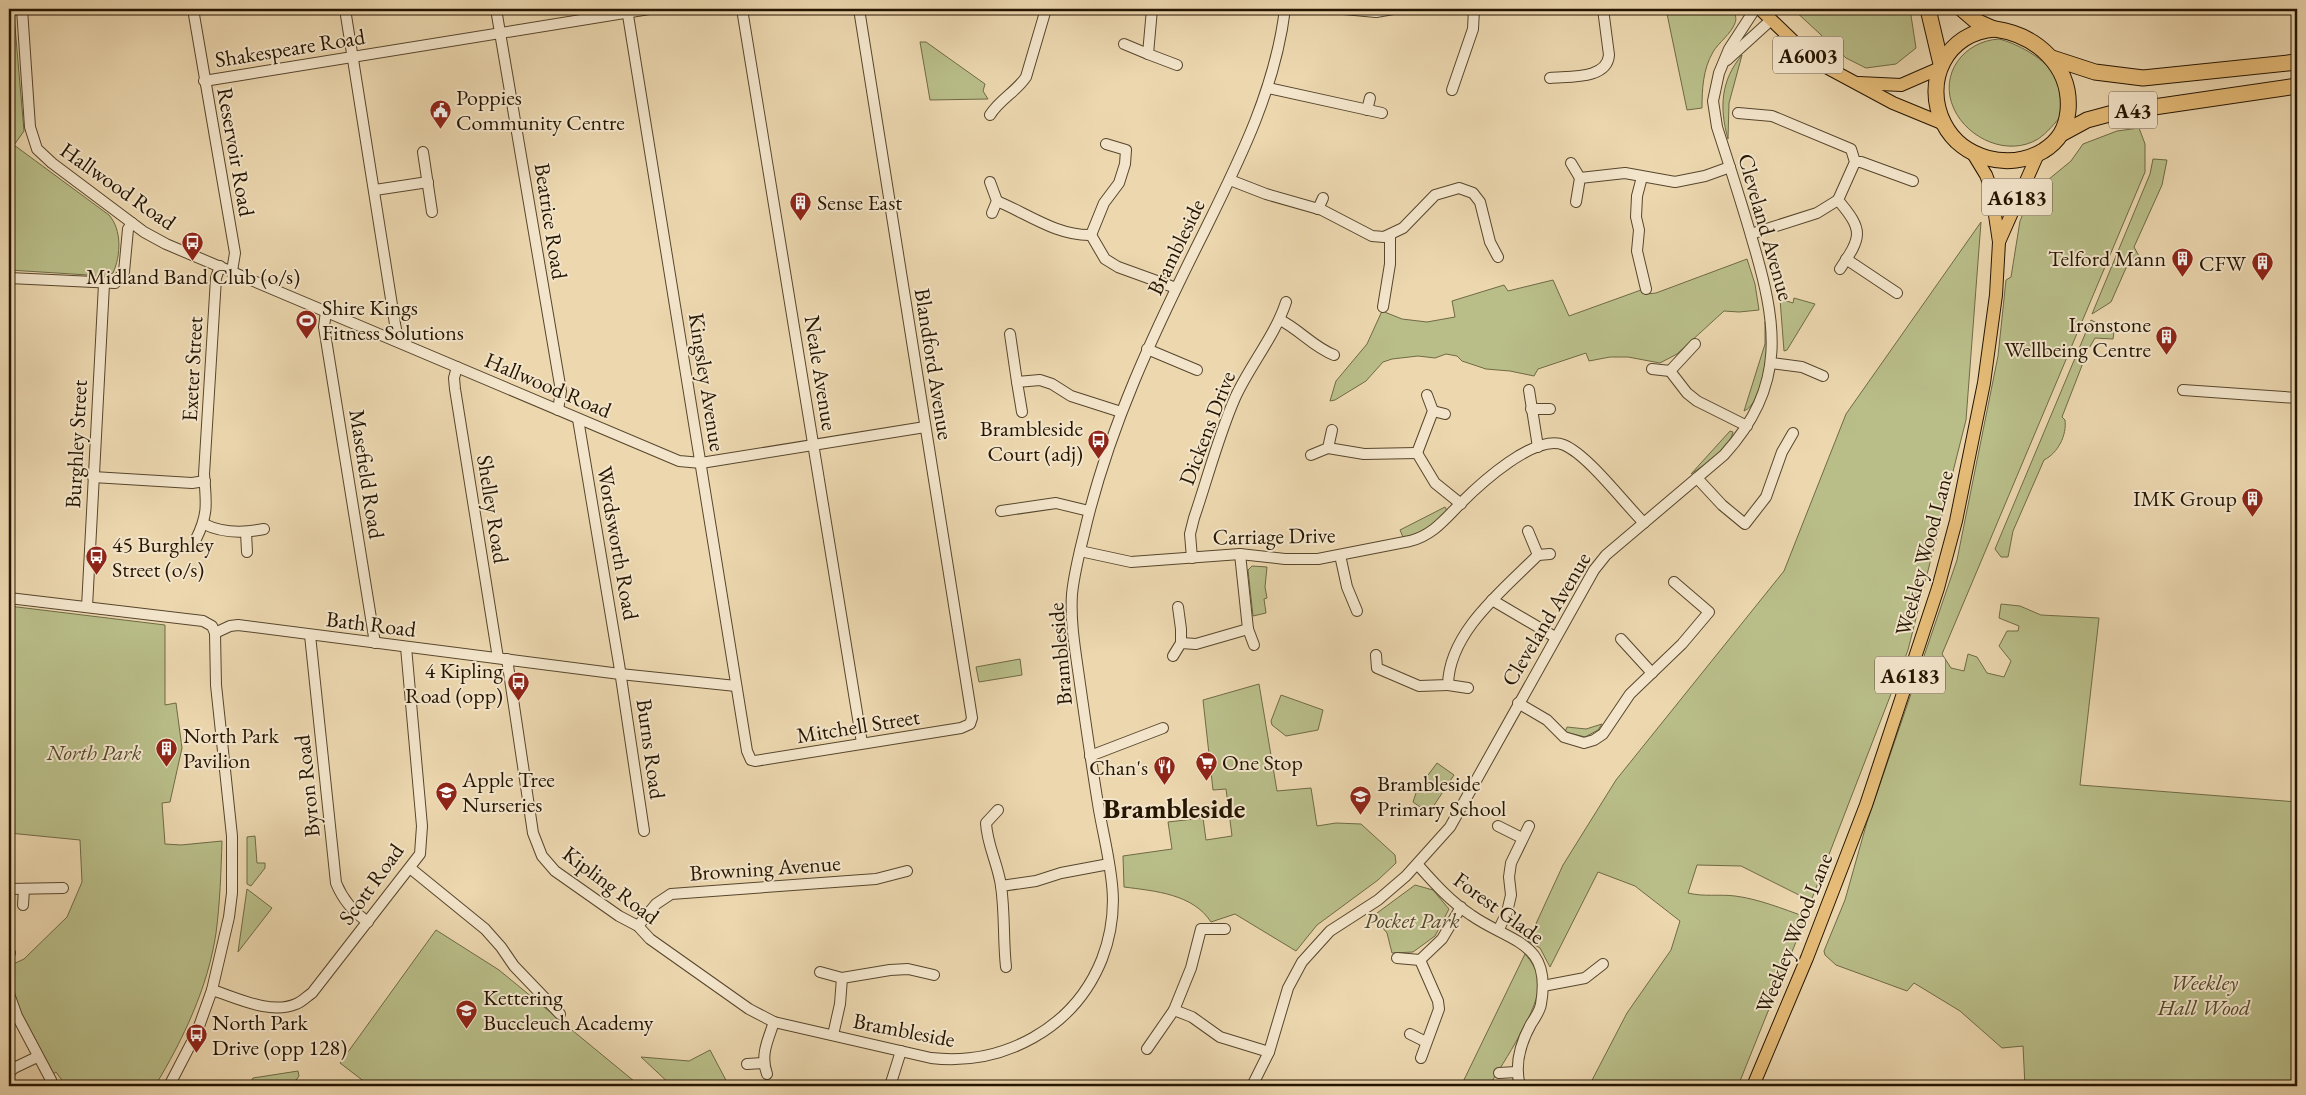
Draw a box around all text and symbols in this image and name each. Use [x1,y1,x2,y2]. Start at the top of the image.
street label: Shakespeare Road [213,22,368,74]
road number: A6003 [1773,36,1843,74]
place label: Poppies Community Centre [456,83,625,137]
street label: Reservoir Road [210,85,262,220]
road number: A43 [2109,92,2157,128]
public building icon: Poppies Community Centre [428,98,452,129]
street label: Hallwood Road [54,135,182,237]
street label: Cleveland Avenue [1731,150,1801,304]
street label: Beatrice Road [527,161,575,282]
road number: A6183 [1982,178,2052,216]
place label: Sense East [817,188,902,217]
building icon: Sense East [789,190,813,221]
street label: Brambleside [1140,194,1212,300]
bus stop icon: Midland Band Club (o/s) [181,231,205,262]
place label: Telford Mann [2048,244,2166,273]
building icon: Telford Mann [2170,246,2194,277]
place label: CFW [2199,249,2247,278]
building icon: CFW [2250,251,2274,282]
place label: Midland Band Club (o/s) [86,262,300,291]
street label: Blandford Avenue [908,286,960,442]
place label: Shire Kings Fitness Solutions [322,293,464,347]
sports icon: Shire Kings Fitness Solutions [294,308,318,339]
place label: Ironstone Wellbeing Centre [2004,310,2151,364]
street label: Kingsley Avenue [682,311,732,454]
street label: Neale Avenue [798,313,844,433]
street label: Exeter Street [175,315,209,422]
building icon: Ironstone Wellbeing Centre [2155,325,2179,356]
street label: Hallwood Road [480,345,617,425]
street label: Dickens Drive [1172,366,1242,489]
street label: Burghley Street [58,379,94,509]
street label: Masefield Road [342,407,392,542]
place label: Brambleside Court (adj) [980,414,1083,468]
bus stop icon: Brambleside Court (adj) [1087,429,1111,460]
street label: Shelley Road [470,453,516,566]
street label: Wordsworth Road [590,464,646,623]
street label: Weekley Wood Lane [1888,467,1960,639]
place label: IMK Group [2133,484,2237,513]
building icon: IMK Group [2241,486,2265,517]
street label: Carriage Drive [1212,520,1336,552]
place label: 45 Burghley Street (o/s) [112,530,214,584]
bus stop icon: 45 Burghley Street (o/s) [84,545,108,576]
street label: Cleveland Avenue [1495,546,1598,691]
street label: Brambleside [1041,601,1079,707]
street label: Bath Road [324,604,418,644]
place label: 4 Kipling Road (opp) [405,656,503,710]
road number: A6183 [1875,656,1945,694]
bus stop icon: 4 Kipling Road (opp) [507,671,531,702]
street label: Burns Road [630,697,673,802]
street label: Mitchell Street [794,702,922,750]
place label: North Park Pavilion [183,721,279,775]
street label: Byron Road [287,732,327,839]
building icon: North Park Pavilion [155,736,179,767]
park label: North Park [46,738,141,767]
place label: One Stop [1222,748,1303,777]
supermarket icon: One Stop [1194,750,1218,781]
place label: Chan's [1089,753,1148,782]
restaurant icon: Chan's [1152,755,1176,786]
place label: Apple Tree Nurseries [461,765,555,819]
place label: Brambleside Primary School [1377,769,1506,823]
school or university icon: Apple Tree Nurseries [434,780,458,811]
school or university icon: Brambleside Primary School [1349,784,1373,815]
district label: Brambleside [1103,790,1245,826]
street label: Scott Road [332,837,411,931]
street label: Kipling Road [557,839,666,931]
street label: Browning Avenue [688,848,842,888]
street label: Weekley Wood Lane [1749,848,1839,1017]
street label: Forest Glade [1448,865,1551,951]
park label: Pocket Park [1364,906,1460,935]
park label: Weekley Hall Wood [2157,968,2251,1022]
place label: Kettering Buccleuch Academy [483,983,654,1037]
school or university icon: Kettering Buccleuch Academy [455,998,479,1029]
street label: Brambleside [851,1006,958,1054]
place label: North Park Drive (opp 128) [212,1008,347,1062]
bus stop icon: North Park Drive (opp 128) [184,1023,208,1054]

